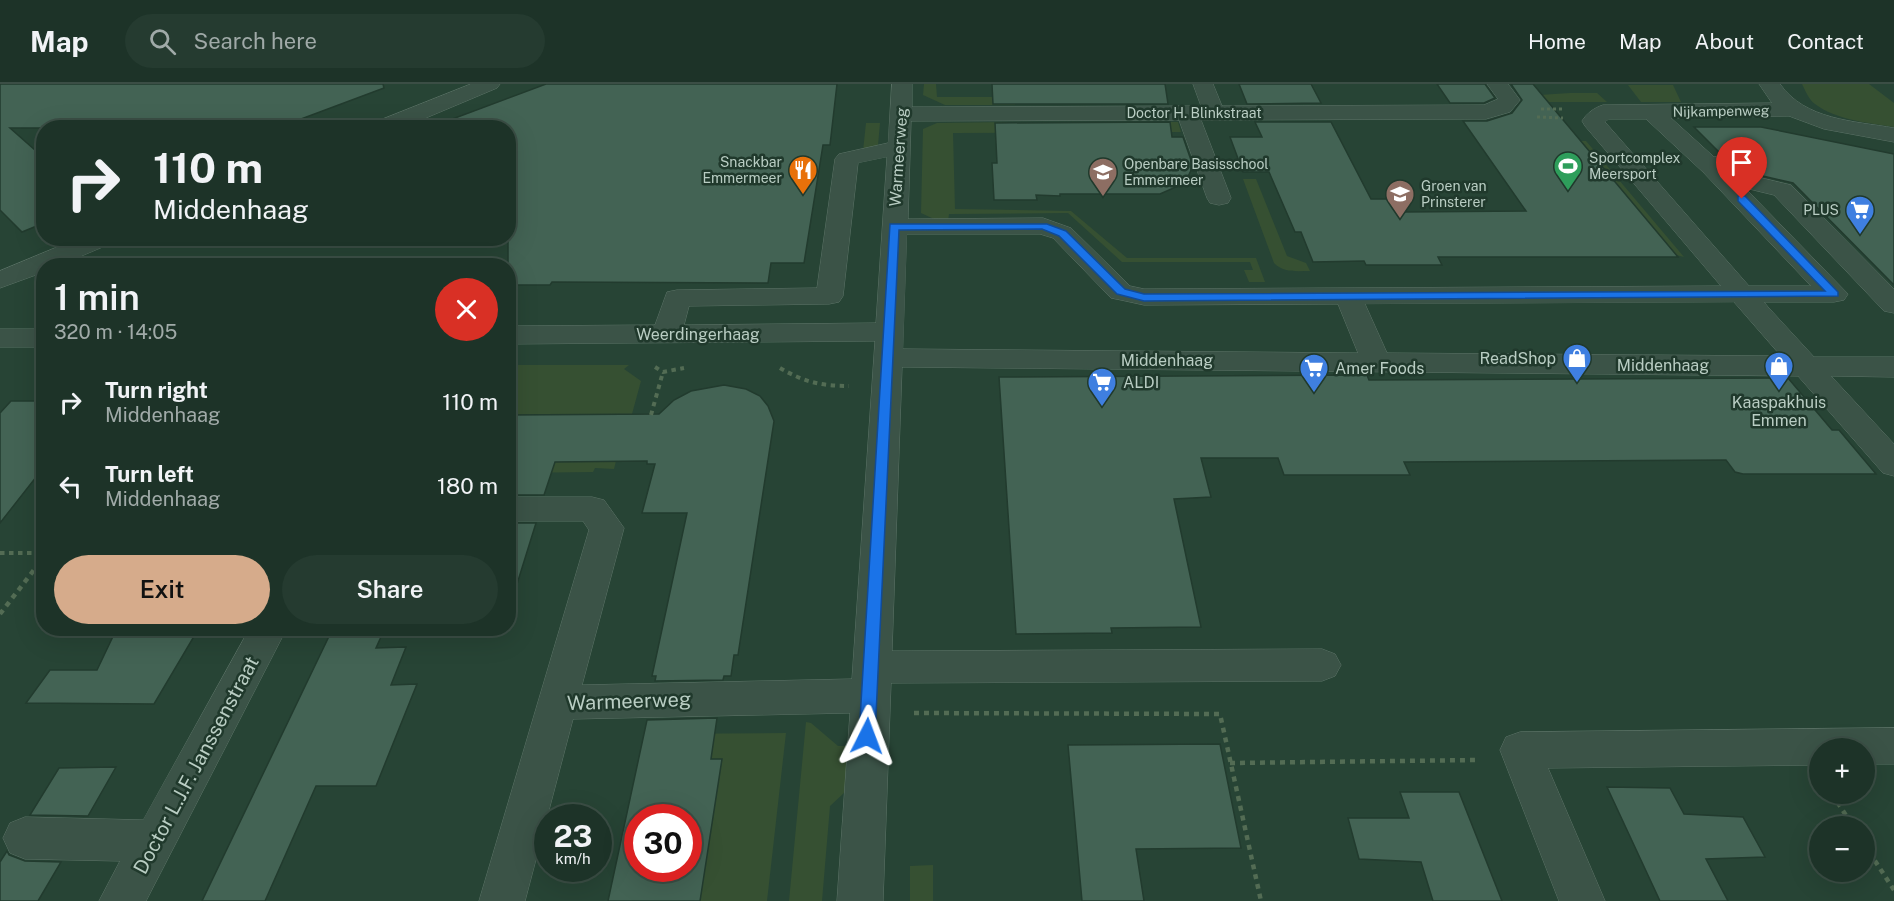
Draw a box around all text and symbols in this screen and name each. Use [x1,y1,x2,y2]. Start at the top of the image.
search box [125,14,545,68]
text: Map [30,25,89,58]
icon: search [146,25,179,58]
text: Search here [194,28,317,54]
text: Home [1528,29,1586,54]
text: Map [1619,29,1662,54]
text: About [1695,29,1754,54]
text: Contact [1787,29,1864,54]
street label: Nijkampenweg [1672,102,1770,120]
street label: Doctor H. Blinkstraat [1126,105,1262,121]
street label: Warmeerweg [886,107,911,207]
pin [1716,137,1767,199]
text: 110 m [153,143,263,192]
icon: right [54,144,132,222]
icon: arrive [1725,146,1758,179]
sports icon: Sportcomplex Meersport [1552,150,1584,192]
place label: Sportcomplex Meersport [1589,150,1680,182]
place label: Snackbar Emmermeer [702,154,782,186]
restaurant icon: Snackbar Emmermeer [787,154,819,196]
school or university icon: Openbare Basisschool Emmermeer [1087,156,1119,198]
place label: Openbare Basisschool Emmermeer [1124,156,1269,188]
school or university icon: Groen van Prinsterer [1384,178,1416,220]
place label: Groen van Prinsterer [1421,178,1487,210]
text: Middenhaag [153,193,309,225]
supermarket icon: PLUS [1844,194,1876,236]
place label: PLUS [1803,202,1839,218]
text: 1 min [54,276,140,318]
button: close [435,278,498,341]
text: 320 m · 14:05 [54,320,177,344]
street label: Weerdingerhaag [636,325,760,344]
shop icon: ReadShop [1561,342,1593,384]
place label: ReadShop [1480,349,1556,368]
shop icon: Kaaspakhuis Emmen [1763,350,1795,392]
street label: Middenhaag [1121,351,1213,370]
supermarket icon: Amer Foods [1298,352,1330,394]
street label: Middenhaag [1617,356,1709,375]
place label: Amer Foods [1335,359,1424,378]
supermarket icon: ALDI [1086,366,1118,408]
place label: ALDI [1123,373,1159,392]
text: Turn right [105,377,208,403]
icon: right [54,386,87,419]
text: 110 m [442,389,498,415]
place label: Kaaspakhuis Emmen [1732,393,1826,430]
text: Middenhaag [105,403,220,427]
text: Turn left [105,461,194,487]
icon: left [54,470,87,503]
text: 180 m [437,473,498,499]
text: Middenhaag [105,487,220,511]
button: Exit [54,555,270,624]
button: Share [282,555,498,624]
street label: Doctor L.J.F. Janssenstraat [128,652,264,878]
street label: Warmeerweg [567,687,691,715]
position arrow [835,704,899,768]
map controls [1809,738,1875,882]
button: + [1809,738,1875,804]
speed limit sign: 30 [624,804,702,882]
button: − [1809,816,1875,882]
text: 23 [553,818,593,854]
text: km/h [555,850,591,867]

